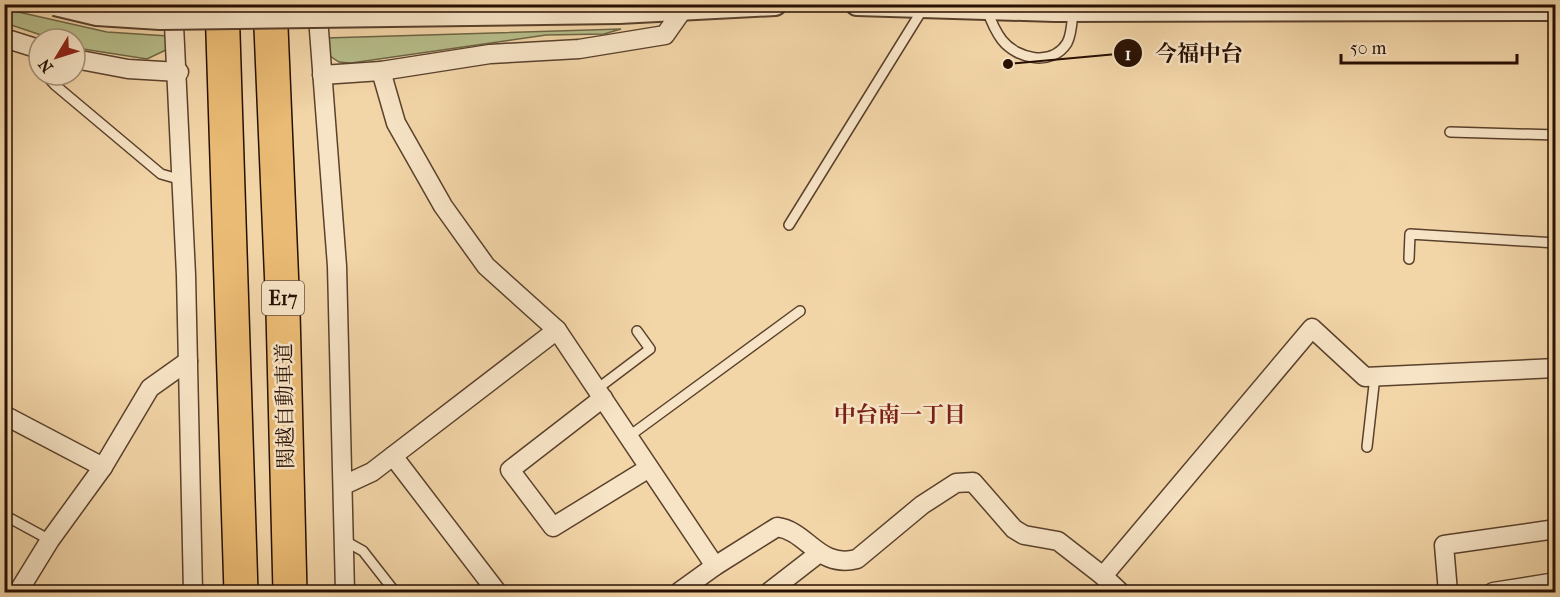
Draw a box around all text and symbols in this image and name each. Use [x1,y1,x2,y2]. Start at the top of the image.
north arrow [27,27,87,87]
scale bar [1341,27,1516,65]
callout: 今福中台 [1113,33,1255,73]
text: 50 m [1350,38,1387,59]
text: 今福中台 [1155,41,1243,67]
text: 1 [1125,44,1131,65]
text: N [34,55,57,77]
road number: E17 [262,281,304,315]
street label: 関越自動車道 [272,343,298,469]
district label: 中台南一丁目 [834,402,966,428]

